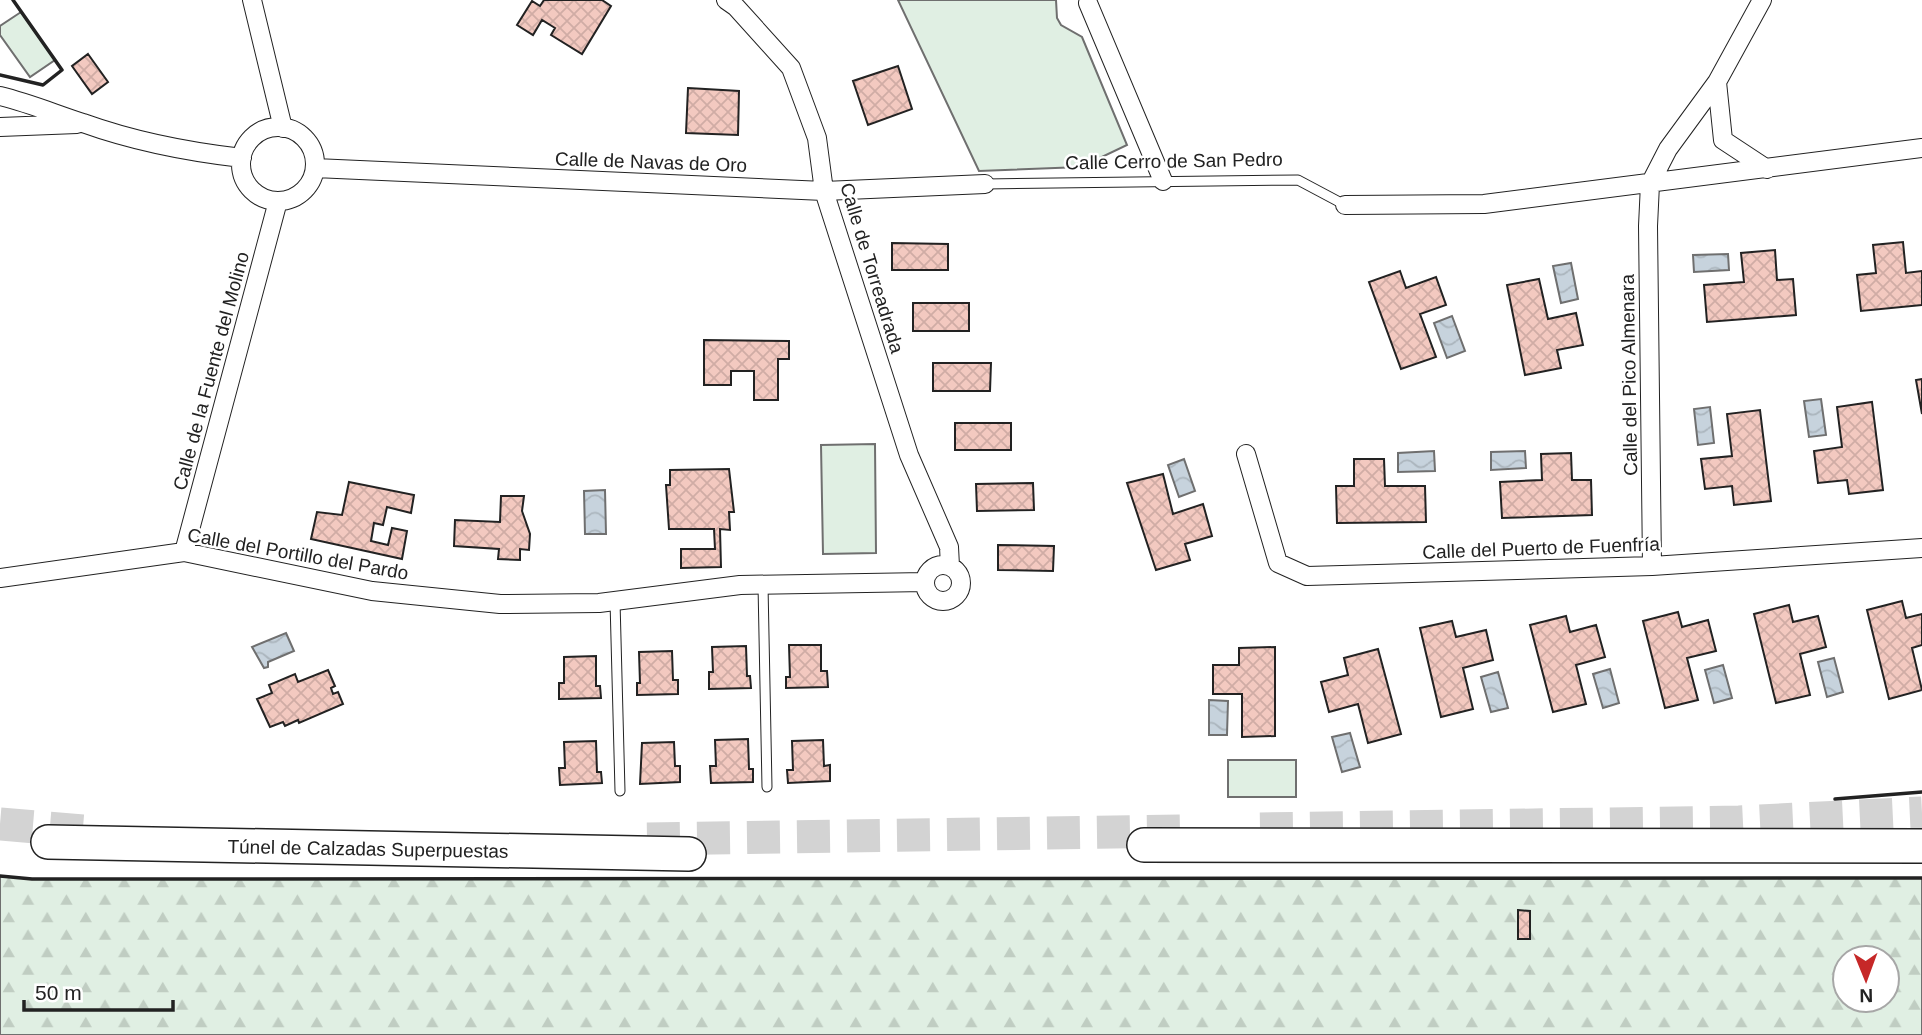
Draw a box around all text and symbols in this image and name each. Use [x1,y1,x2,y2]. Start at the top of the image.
street label: Calle de Navas de Oro [555,148,747,176]
street label: Calle Cerro de San Pedro [1065,149,1283,173]
street label: Calle de Torreadrada [836,180,908,356]
street label: Calle de la Fuente del Molino [169,249,253,493]
street label: Calle del Pico Almenara [1617,274,1641,476]
street label: Calle del Portillo del Pardo [186,524,410,584]
street label: Calle del Puerto de Fuenfría [1422,533,1661,563]
street label: Túnel de Calzadas Superpuestas [227,836,509,862]
north arrow [1831,944,1901,1014]
scale bar [24,968,173,1012]
text: 50 m [35,981,82,1004]
text: N [1859,985,1873,1006]

